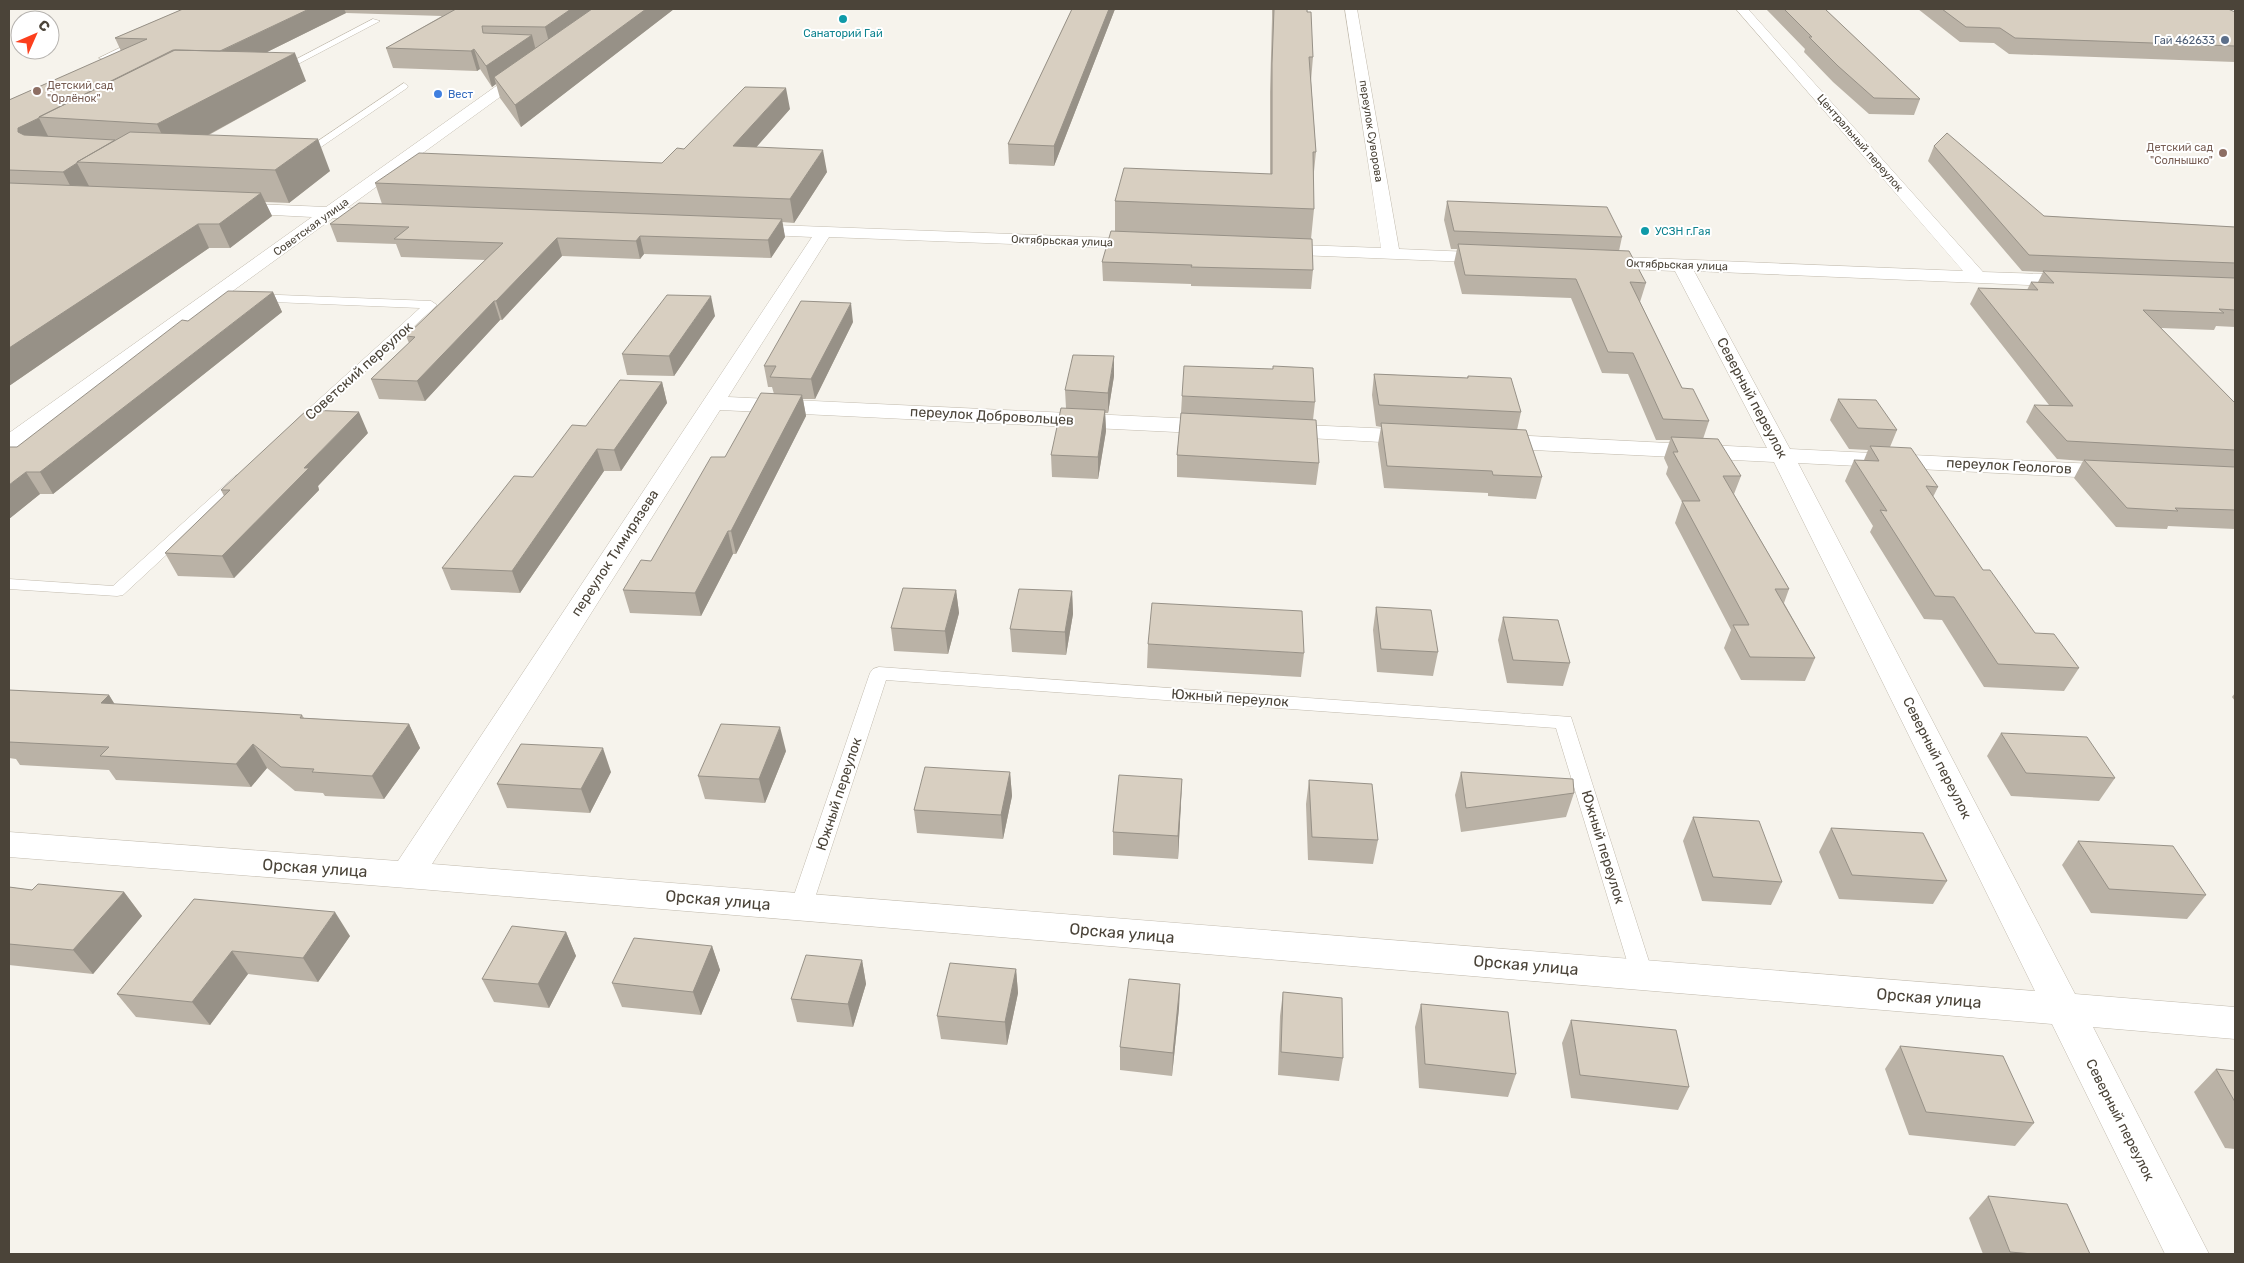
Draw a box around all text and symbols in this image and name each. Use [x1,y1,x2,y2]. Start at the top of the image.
north arrow [10,10,60,60]
marker: Санаторий Гай [837,13,849,25]
text: С [34,17,53,36]
place label: Санаторий Гай [803,27,883,40]
place label: Гай 462633 [2154,34,2215,47]
marker: Гай 462633 [2219,34,2231,46]
place label: Детский сад "Орлёнок" [47,79,114,105]
street label: переулок Суворова [1357,79,1385,183]
marker: Детский сад "Орлёнок" [31,85,43,97]
marker: Вест [432,88,444,100]
place label: Вест [448,88,474,101]
street label: Центральный переулок [1814,92,1906,194]
place label: Детский сад "Солнышко" [2147,141,2213,167]
marker: Детский сад "Солнышко" [2217,147,2229,159]
street label: Советская улица [271,195,351,259]
marker: УСЗН г.Гая [1639,225,1651,237]
place label: УСЗН г.Гая [1655,225,1710,238]
street label: Октябрьская улица [1011,233,1113,249]
street label: Октябрьская улица [1626,257,1728,273]
street label: Советский переулок [302,318,417,424]
street label: Северный переулок [1713,335,1791,462]
street label: переулок Добровольцев [910,403,1074,429]
street label: переулок Геологов [1946,454,2072,478]
street label: переулок Тимирязева [568,486,662,620]
street label: Южный переулок [1171,685,1290,711]
street label: Северный переулок [1899,694,1975,822]
street label: Южный переулок [813,735,865,853]
street label: Южный переулок [1578,788,1628,906]
street label: Орская улица [262,855,368,881]
street label: Орская улица [665,886,771,914]
street label: Орская улица [1069,919,1175,947]
street label: Орская улица [1473,951,1579,979]
street label: Орская улица [1876,984,1982,1012]
street label: Северный переулок [2082,1056,2158,1184]

